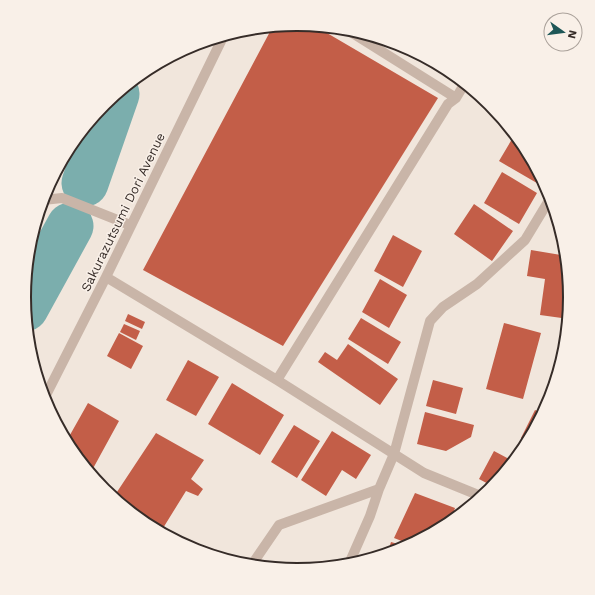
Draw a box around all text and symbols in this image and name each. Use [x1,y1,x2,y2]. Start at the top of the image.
north arrow [543,12,583,52]
text: N [565,29,580,40]
street label: Sakurazutsumi Dori Avenue [78,130,168,294]

